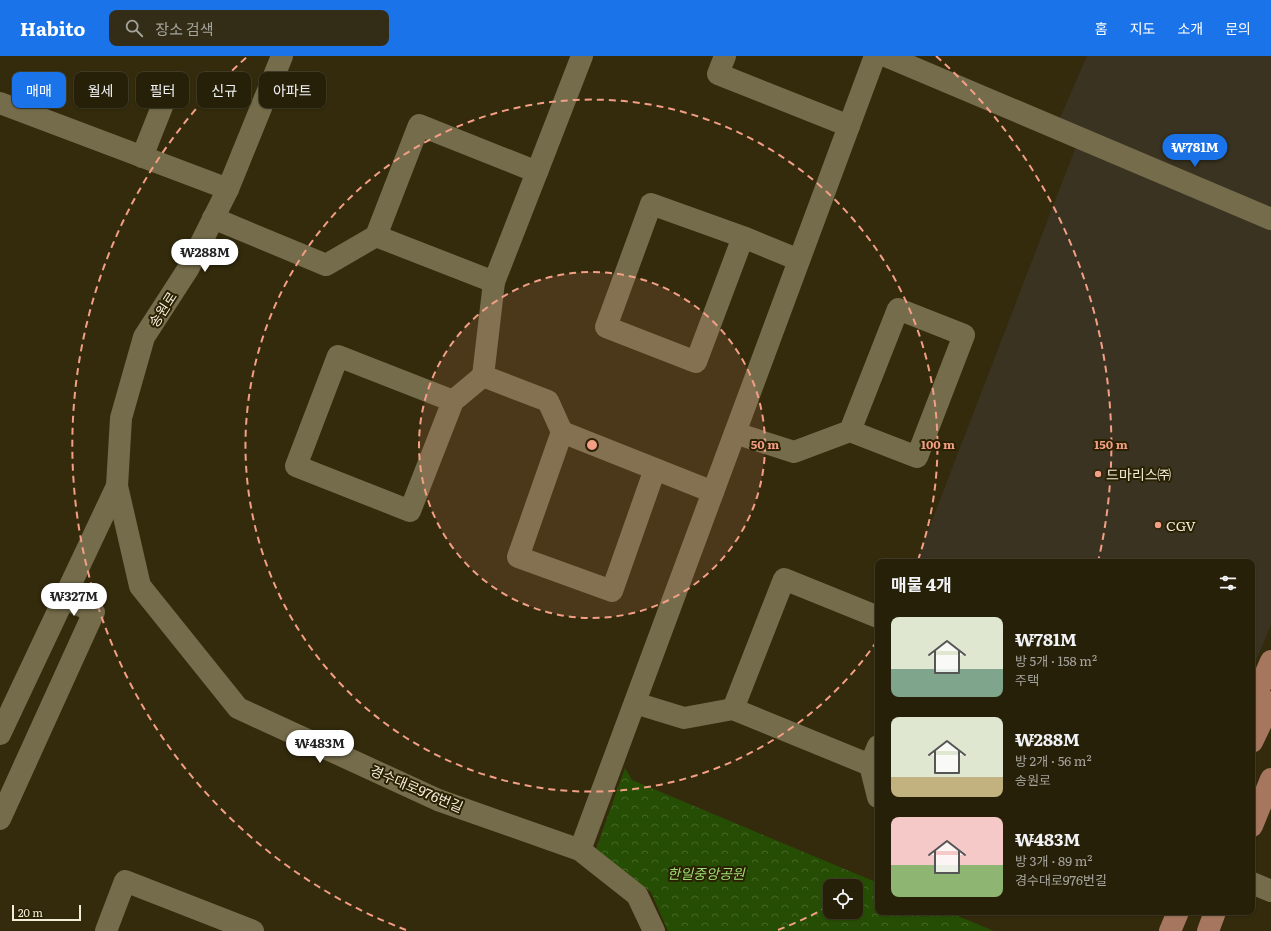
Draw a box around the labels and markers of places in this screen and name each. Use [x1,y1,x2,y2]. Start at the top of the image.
pin: ₩781M [1167,134,1223,168]
pin: ₩288M [177,239,233,273]
centre of rings [585,438,599,452]
place label: 드마리스㈜ [1106,464,1172,484]
marker: 드마리스㈜ [1093,469,1103,479]
place label: CGV [1166,515,1197,535]
marker: CGV [1153,520,1163,530]
pin: ₩327M [46,583,102,617]
pin: ₩483M [292,730,348,764]

